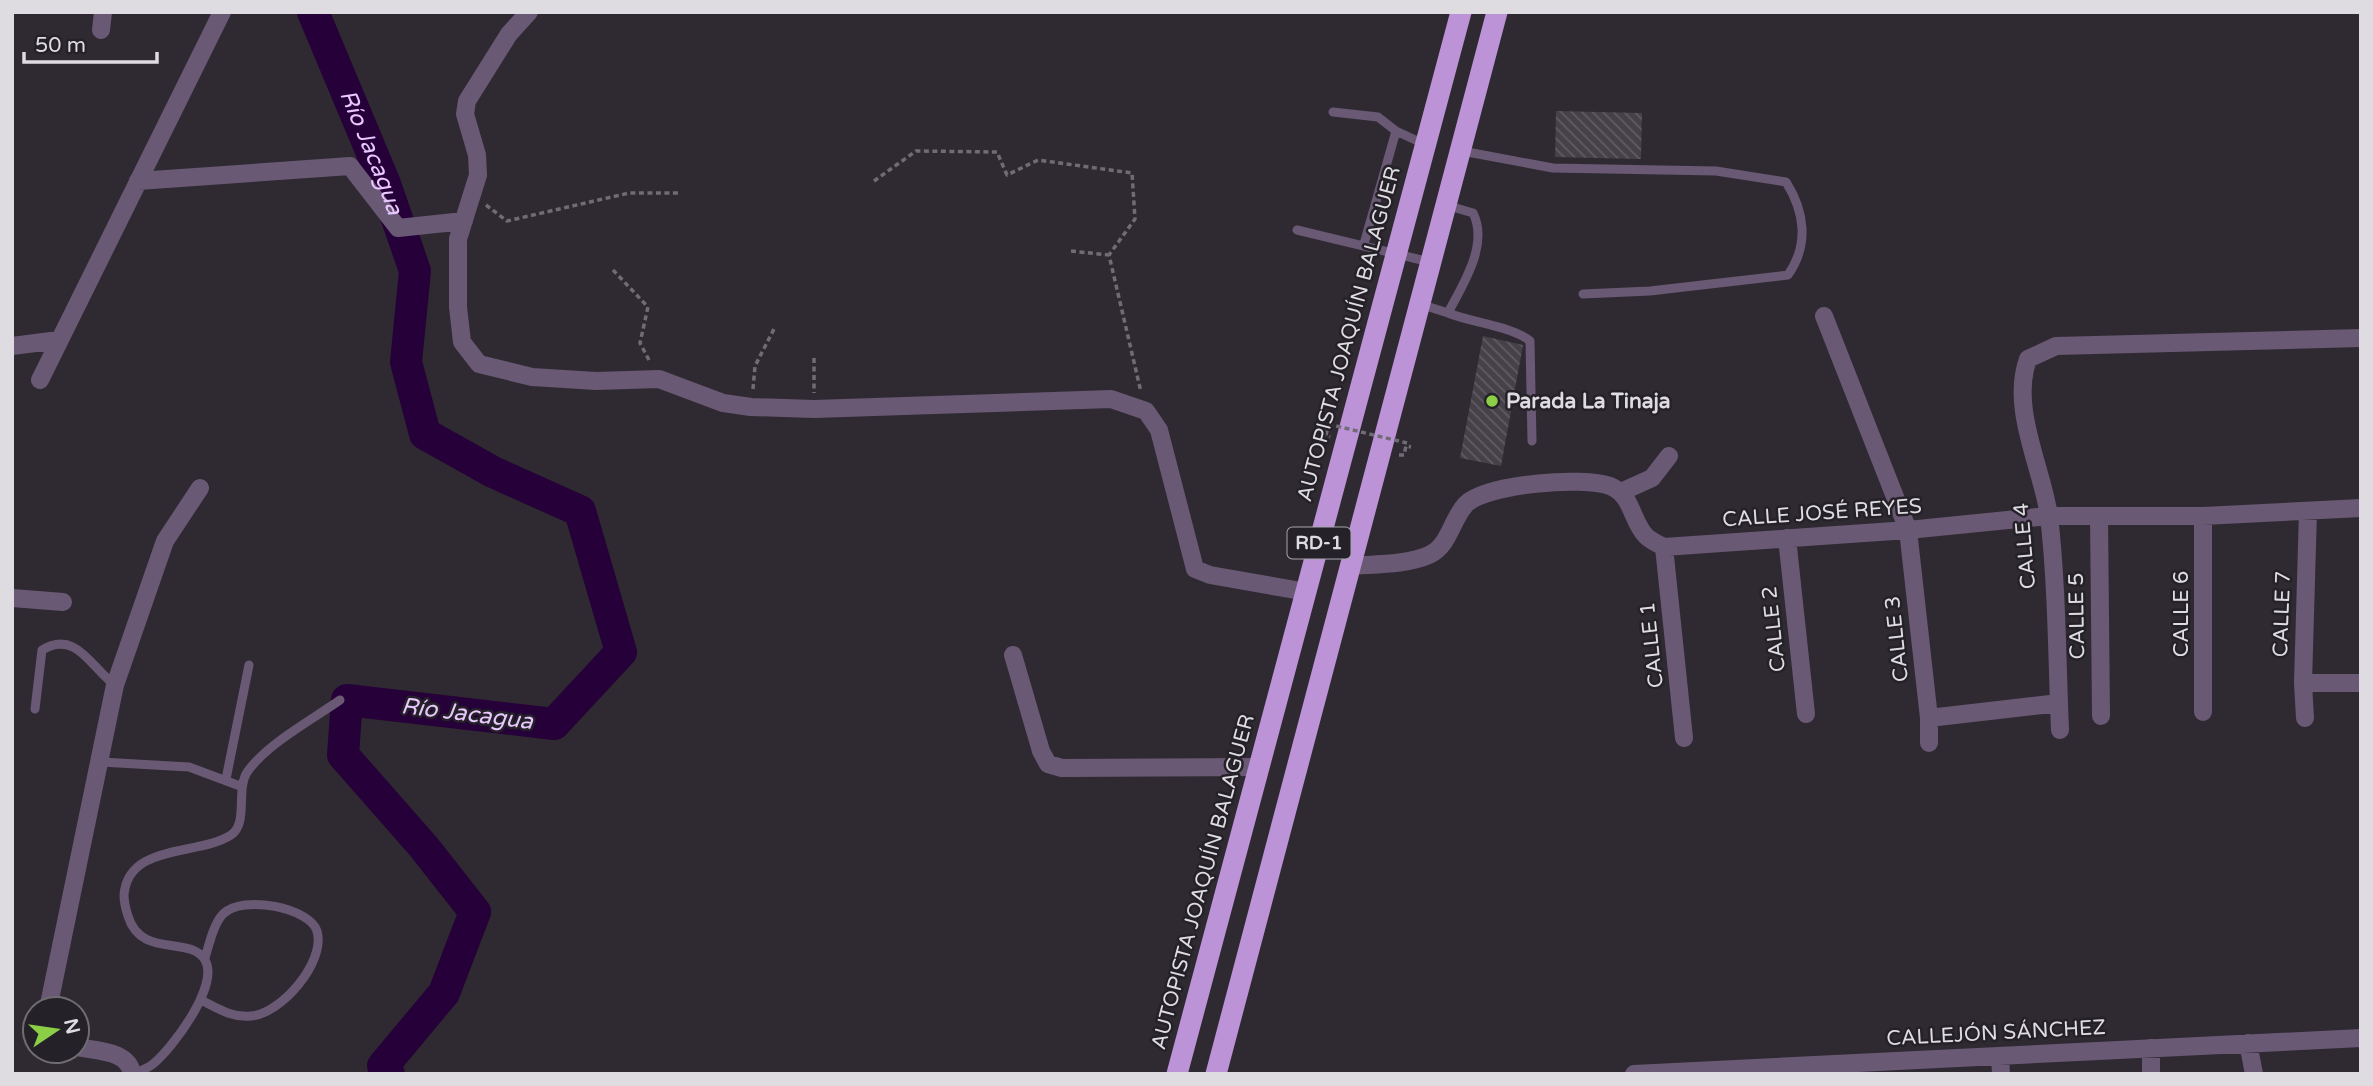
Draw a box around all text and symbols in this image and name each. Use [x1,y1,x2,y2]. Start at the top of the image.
scale bar [24,21,158,65]
text: 50 m [35,33,86,58]
water label: Río Jacagua [333,86,409,220]
street label: AUTOPISTA JOAQUÍN BALAGUER [1292,164,1406,504]
place label: Parada La Tinaja [1506,389,1671,414]
marker: Parada La Tinaja [1484,393,1500,409]
street label: CALLE JOSÉ REYES [1721,494,1923,532]
street label: CALLE 4 [2009,502,2041,590]
road number: RD-1 [1288,528,1350,558]
street label: CALLE 7 [2268,570,2296,658]
street label: CALLE 6 [2169,571,2194,657]
street label: CALLE 5 [2064,573,2090,659]
street label: CALLE 2 [1757,585,1791,673]
street label: CALLE 3 [1880,595,1914,683]
street label: CALLE 1 [1635,601,1669,689]
water label: Río Jacagua [400,692,535,736]
street label: AUTOPISTA JOAQUÍN BALAGUER [1146,712,1260,1052]
north arrow [21,995,91,1065]
street label: CALLEJÓN SÁNCHEZ [1886,1015,2106,1051]
text: N [59,1016,84,1036]

